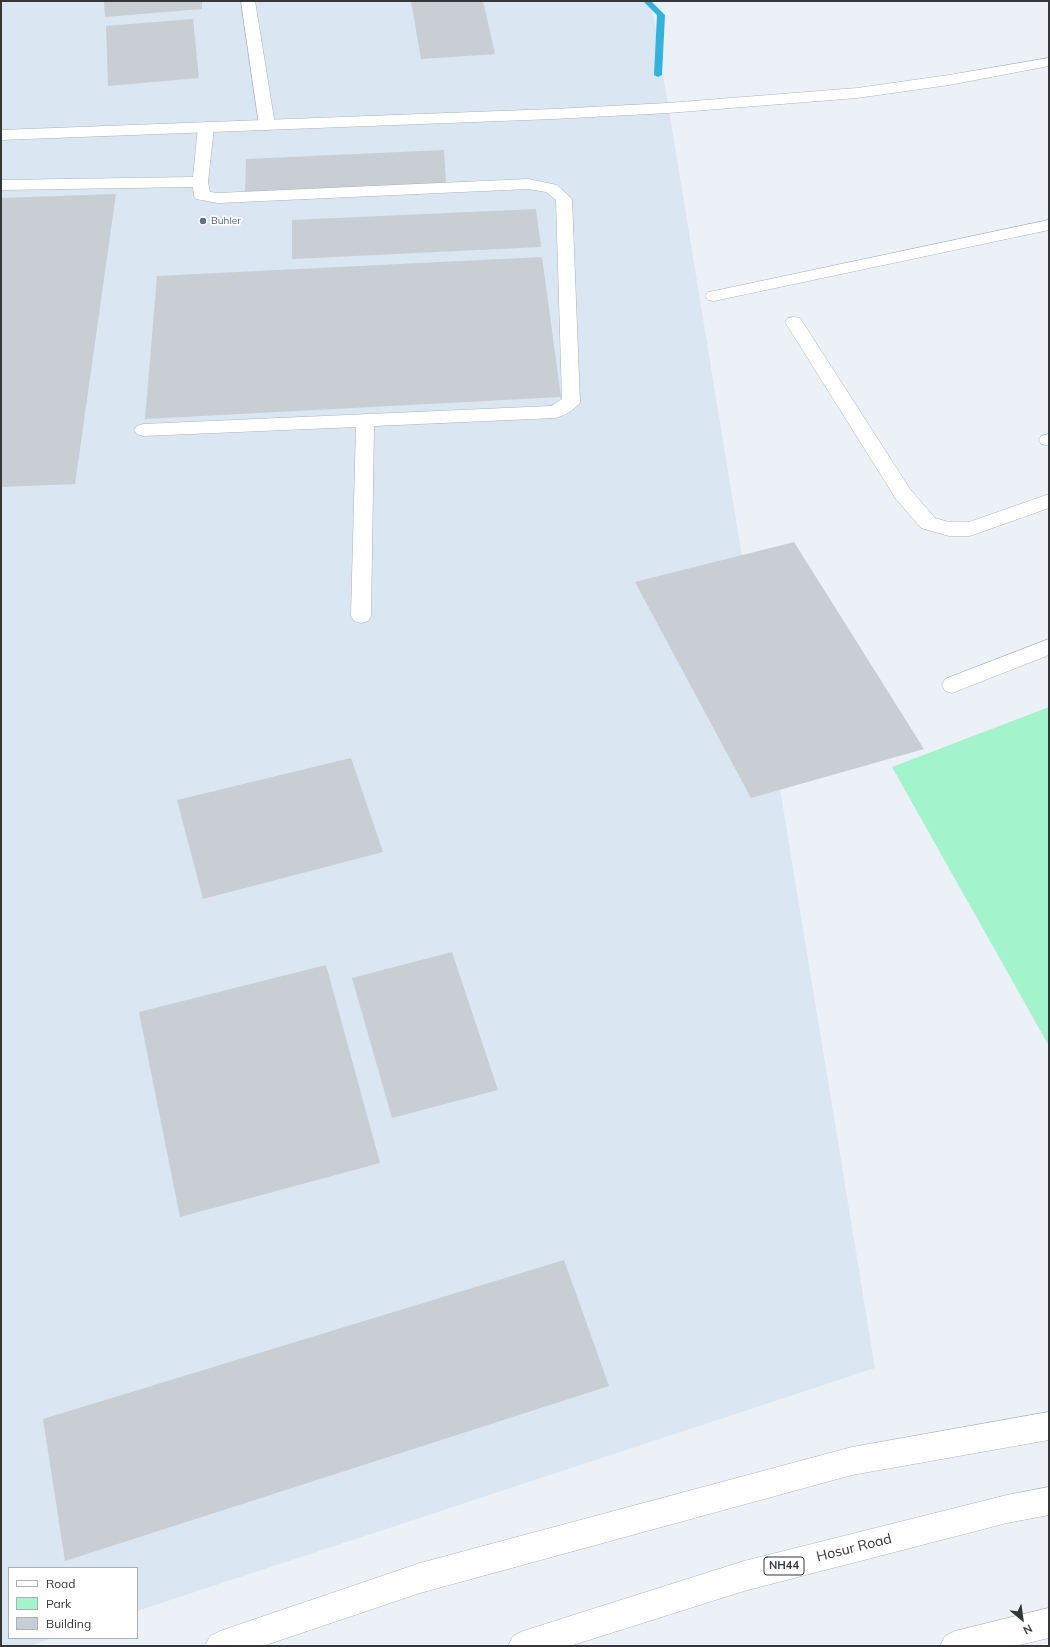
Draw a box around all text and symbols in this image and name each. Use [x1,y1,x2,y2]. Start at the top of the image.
place label: Buhler [211,215,241,227]
marker: Buhler [198,216,208,226]
street label: Hosur Road [815,1531,893,1565]
road number: NH44 [764,1557,804,1575]
legend [8,1567,138,1639]
text: Road [46,1576,75,1591]
text: Park [46,1596,71,1611]
north arrow [1002,1599,1042,1639]
text: Building [46,1616,91,1631]
text: N [1021,1621,1035,1638]

